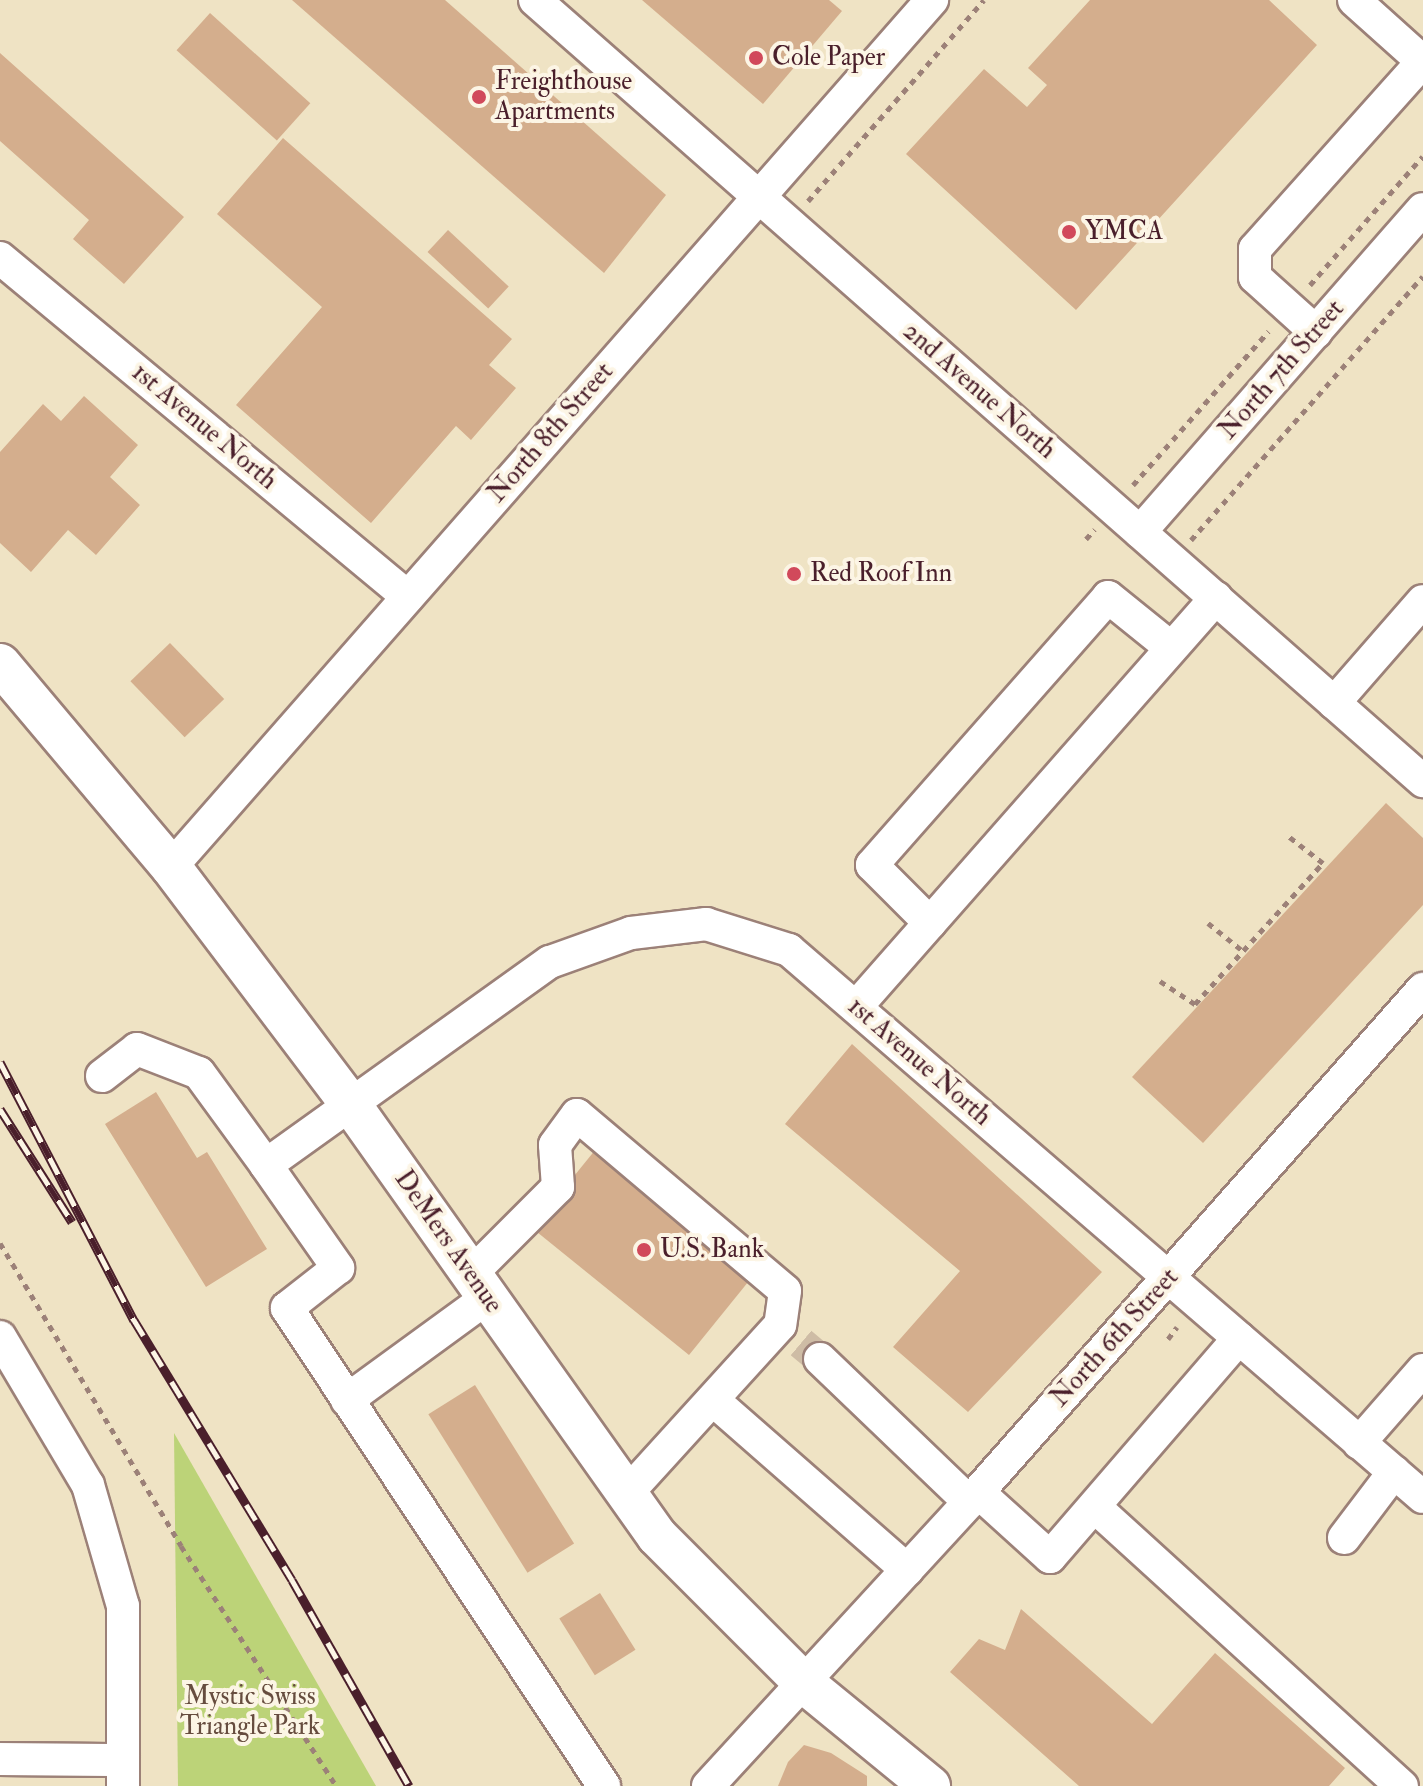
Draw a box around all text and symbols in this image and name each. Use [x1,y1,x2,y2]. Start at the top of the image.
place label: Cole Paper [772,42,885,74]
marker: Cole Paper [747,49,765,67]
place label: Freighthouse Apartments [495,66,632,128]
marker: Freighthouse Apartments [470,88,488,106]
place label: YMCA [1085,216,1163,248]
marker: YMCA [1060,223,1078,241]
street label: North 7th Street [1213,294,1351,446]
street label: 2nd Avenue North [896,316,1062,466]
street label: 1st Avenue North [125,357,283,497]
street label: North 8th Street [482,357,620,509]
place label: Red Roof Inn [810,558,952,590]
marker: Red Roof Inn [785,565,803,583]
street label: 1st Avenue North [841,991,997,1133]
street label: DeMers Avenue [387,1165,509,1319]
place label: U.S. Bank [660,1234,764,1266]
marker: U.S. Bank [635,1241,653,1259]
street label: North 6th Street [1045,1262,1185,1414]
park label: Mystic Swiss Triangle Park [180,1681,320,1742]

